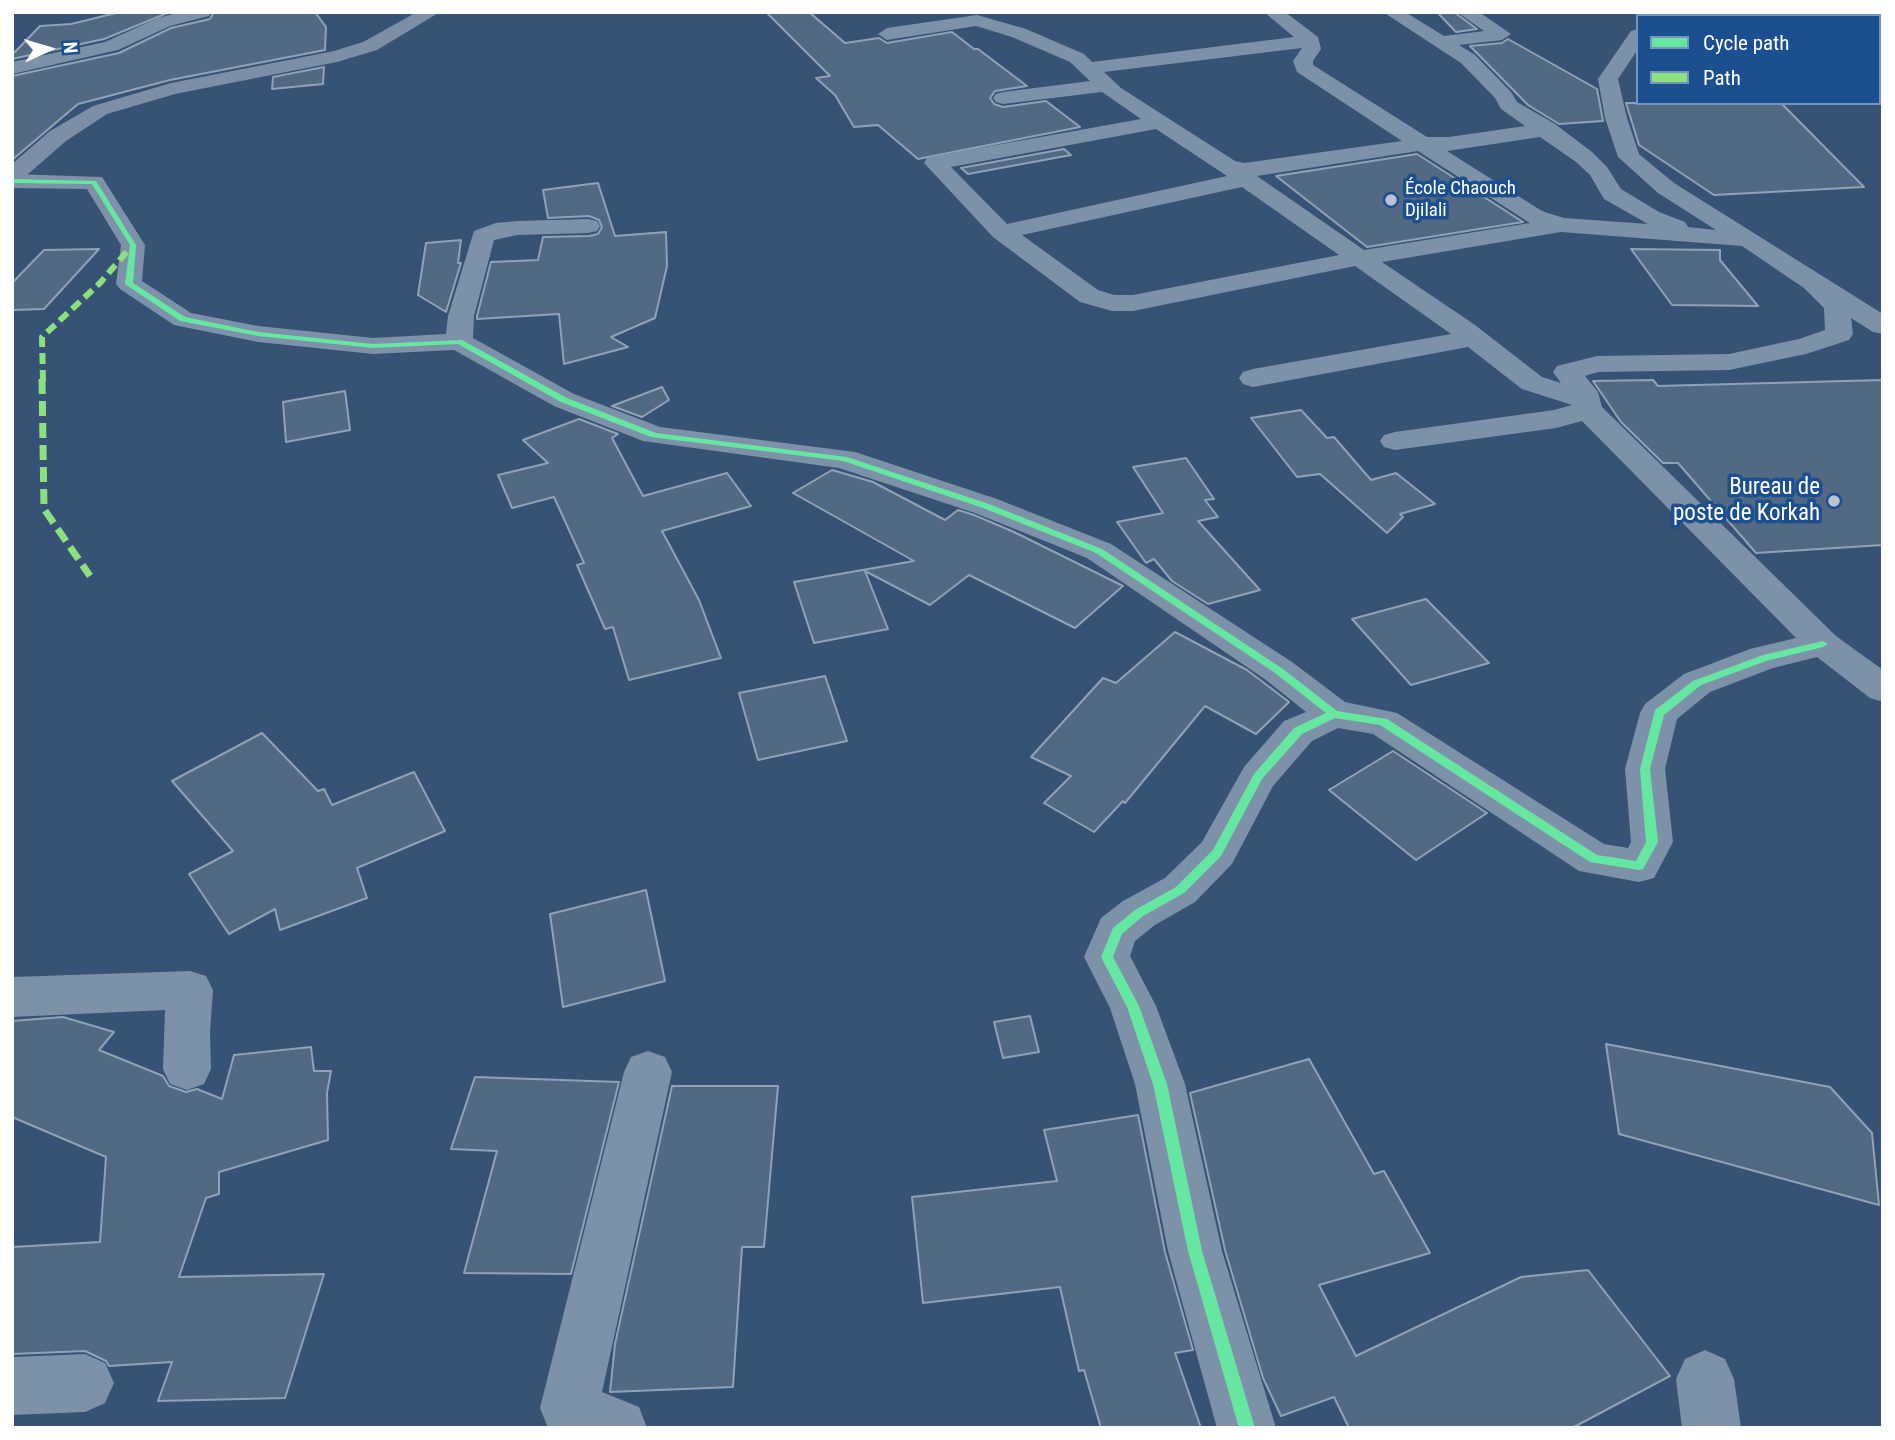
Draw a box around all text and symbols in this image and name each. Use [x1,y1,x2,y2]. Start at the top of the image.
north arrow [14,14,84,84]
legend [1636,14,1881,105]
text: Cycle path [1703,31,1789,55]
text: N [59,41,82,54]
text: Path [1703,66,1741,90]
place label: École Chaouch Djilali [1405,178,1516,222]
marker: École Chaouch Djilali [1383,192,1399,208]
place label: Bureau de poste de Korkah [1673,474,1820,528]
marker: Bureau de poste de Korkah [1826,493,1842,509]

